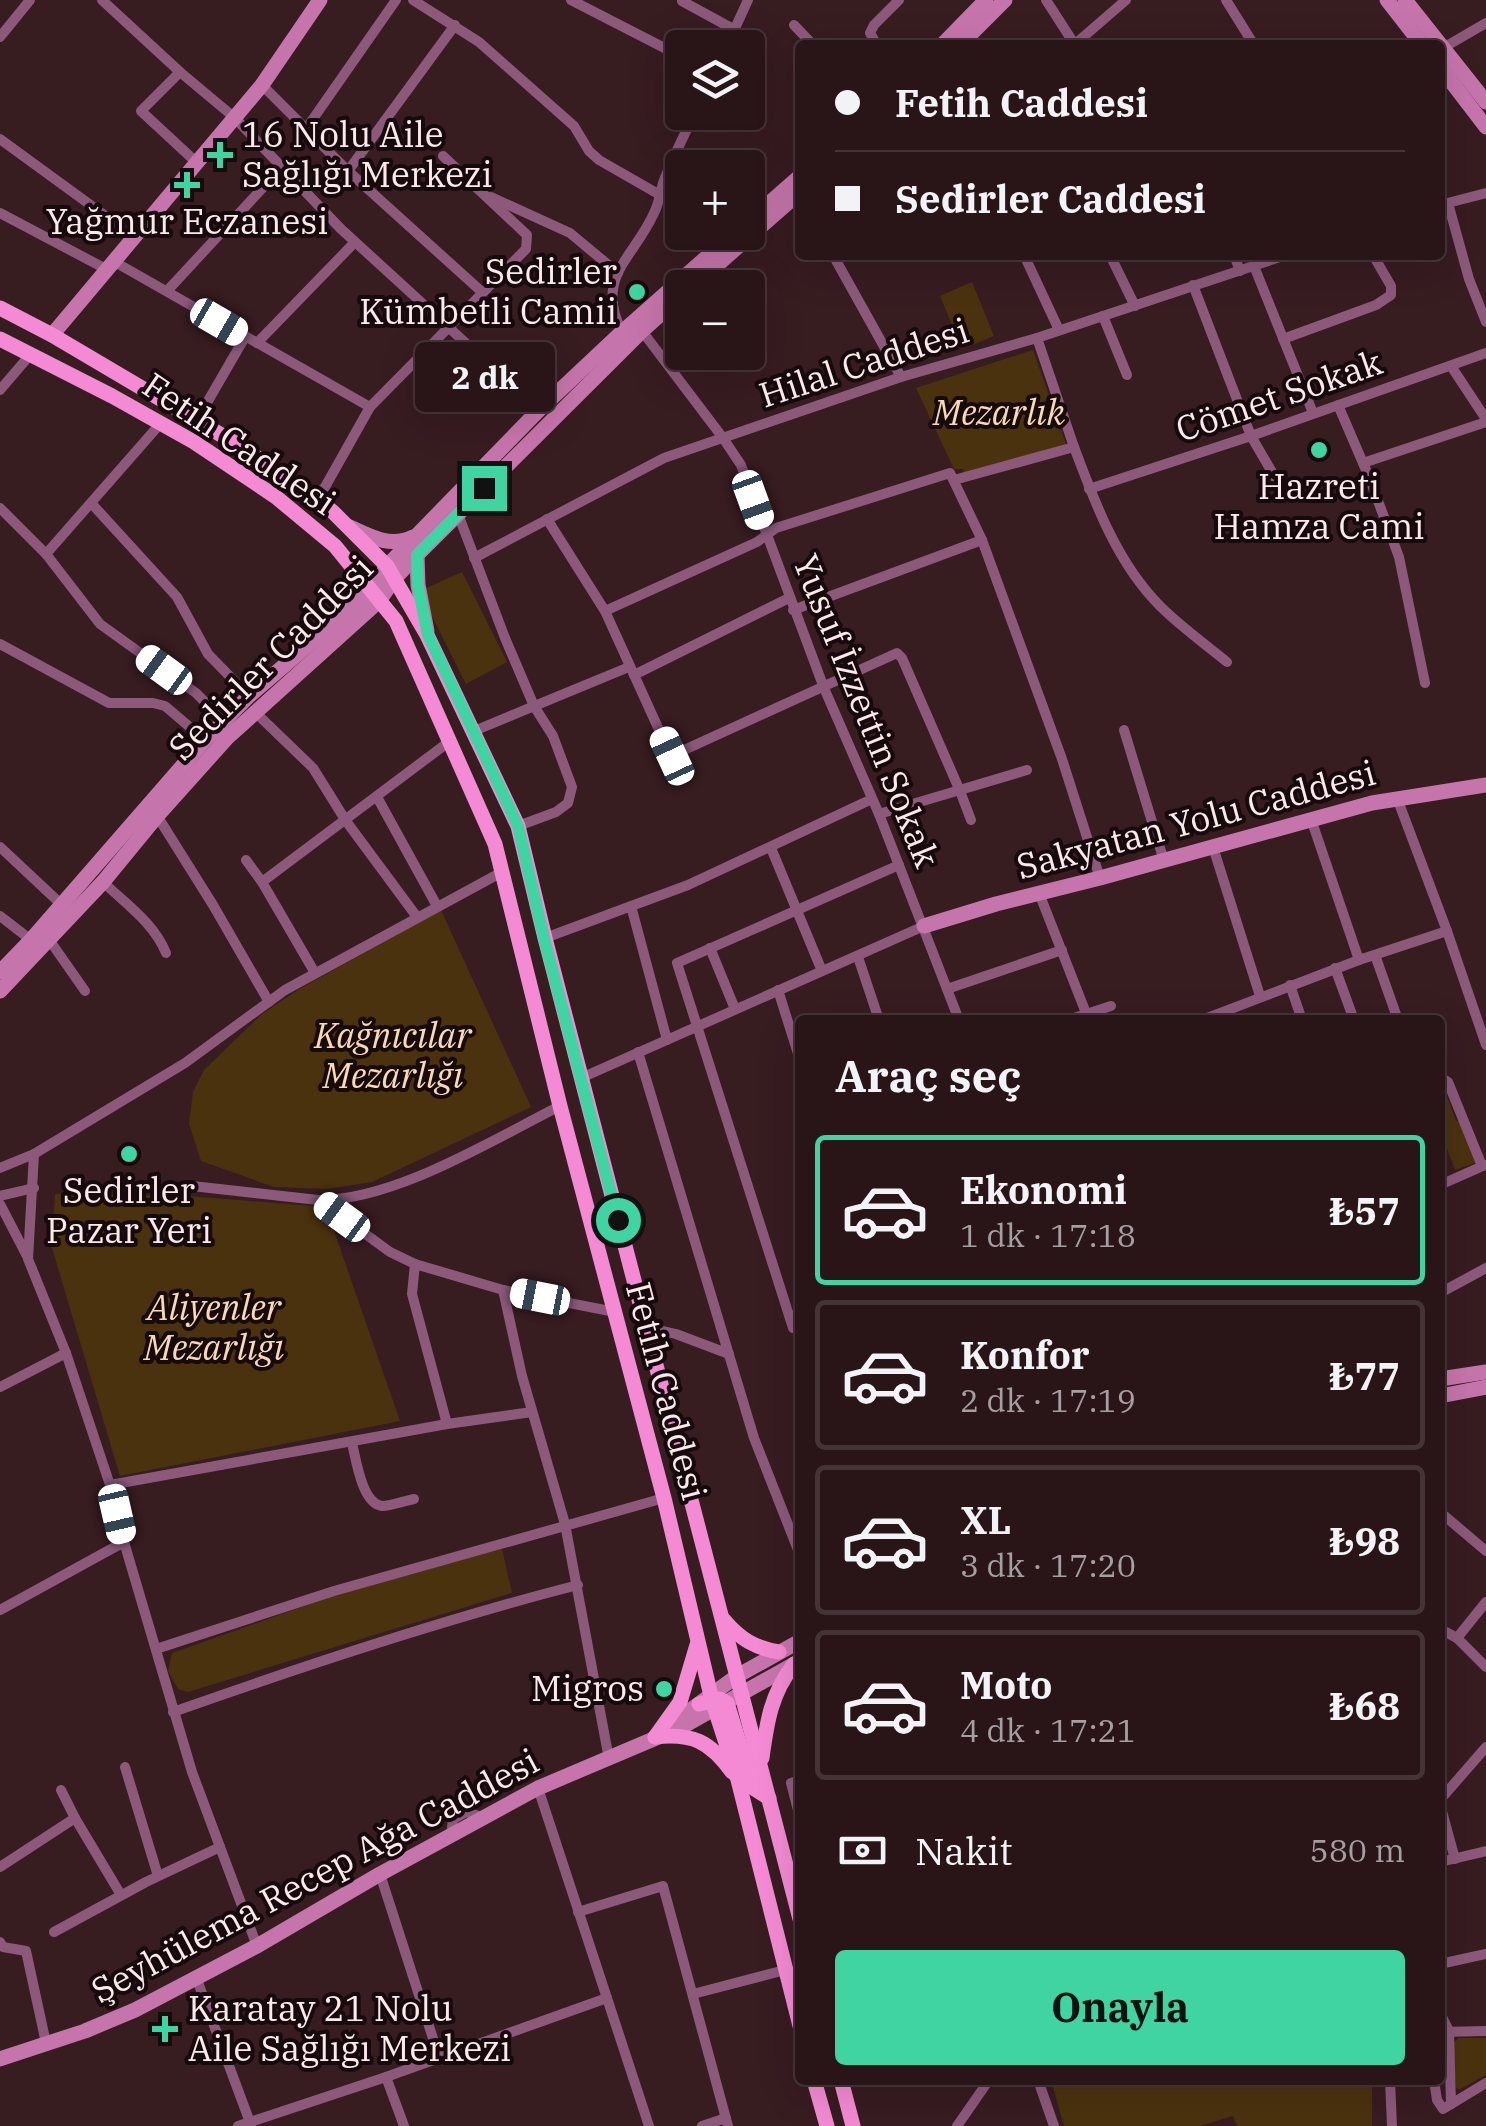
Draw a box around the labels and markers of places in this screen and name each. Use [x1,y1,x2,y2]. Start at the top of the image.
place label: 16 Nolu Aile Sağlığı Merkezi [242,111,493,197]
marker: 16 Nolu Aile Sağlığı Merkezi [207,142,233,168]
marker: Yağmur Eczanesi [176,174,198,196]
place label: Yağmur Eczanesi [46,198,328,244]
place label: Sedirler Kümbetli Camii [359,248,617,334]
marker: Sedirler Kümbetli Camii [626,281,648,303]
marker: Hazreti Hamza Cami [1308,439,1330,461]
place label: Hazreti Hamza Cami [1214,463,1424,549]
marker: Sedirler Pazar Yeri [118,1143,140,1165]
place label: Sedirler Pazar Yeri [46,1167,212,1253]
place label: Migros [531,1665,644,1711]
marker: Migros [653,1678,675,1700]
place label: Karatay 21 Nolu Aile Sağlığı Merkezi [188,1985,511,2071]
marker: Karatay 21 Nolu Aile Sağlığı Merkezi [152,2016,178,2042]

